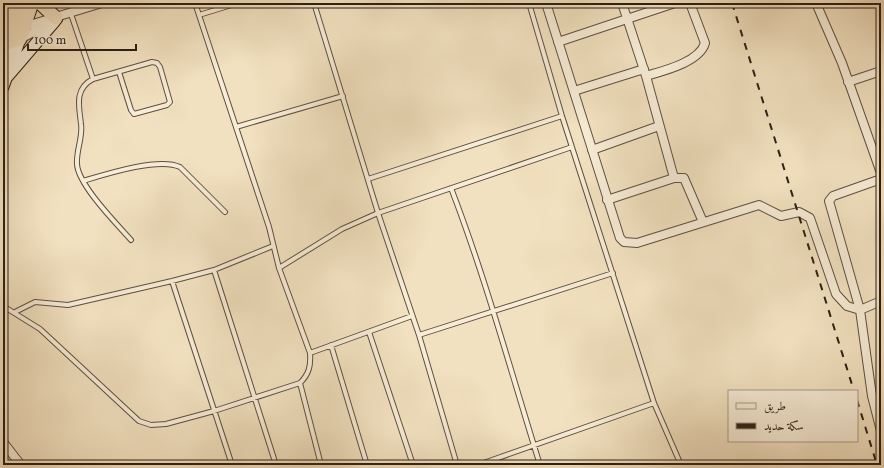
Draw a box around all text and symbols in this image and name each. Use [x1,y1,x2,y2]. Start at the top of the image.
scale bar [28,26,136,52]
text: 100 m [34,33,67,49]
legend [728,390,858,442]
text: طريق [764,399,786,415]
text: سكة حديد [764,419,804,435]

